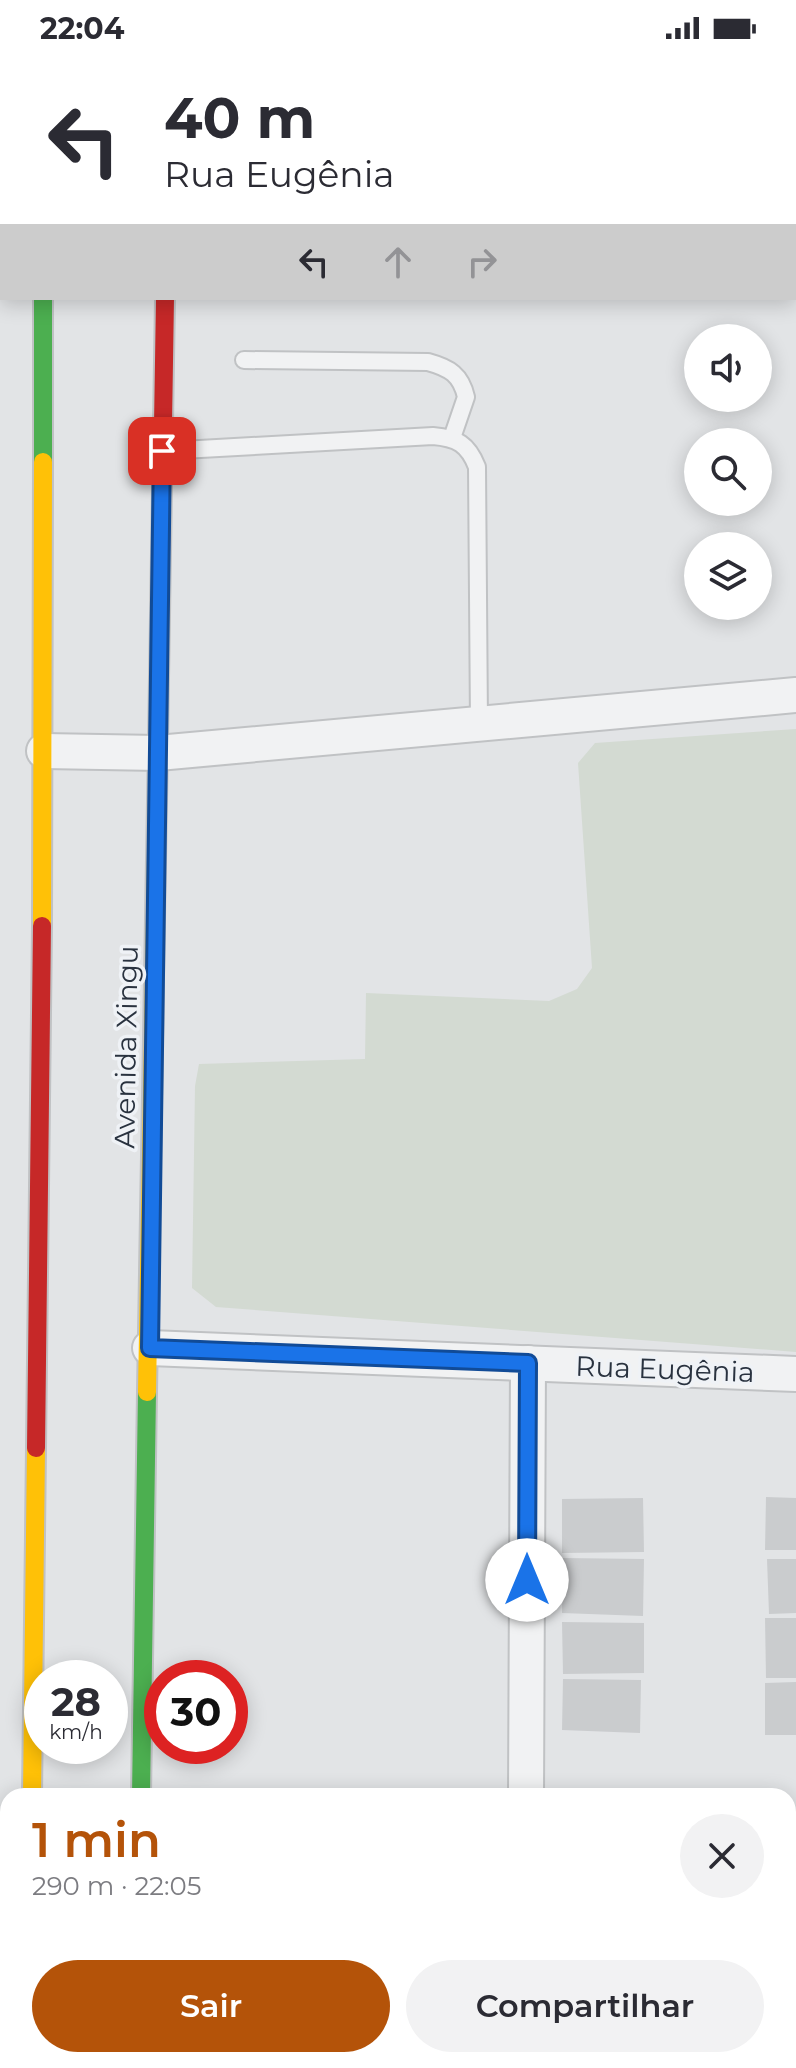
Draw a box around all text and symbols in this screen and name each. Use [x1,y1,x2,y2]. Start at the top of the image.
text: 22:04 [40,10,124,47]
text: 40 m [164,84,315,152]
icon: left [32,88,136,192]
text: Rua Eugênia [164,152,395,196]
icon: left [292,240,336,284]
icon: ahead [376,240,420,284]
icon: right [460,240,504,284]
map controls [684,324,772,620]
button: sound [684,324,772,412]
pin [128,417,196,485]
button: search [684,428,772,516]
icon: arrive [140,429,184,473]
button: layers [684,532,772,620]
street label: Avenida Xingu [107,945,145,1149]
street label: Rua Eugênia [575,1349,755,1389]
position arrow [485,1538,569,1622]
speed limit sign: 30 [144,1660,248,1764]
text: 28 [51,1677,101,1726]
text: km/h [49,1720,103,1744]
text: 1 min [32,1811,161,1869]
button: close [680,1814,764,1898]
text: 290 m · 22:05 [32,1870,201,1902]
button: Sair [32,1960,390,2052]
button: Compartilhar [406,1960,764,2052]

